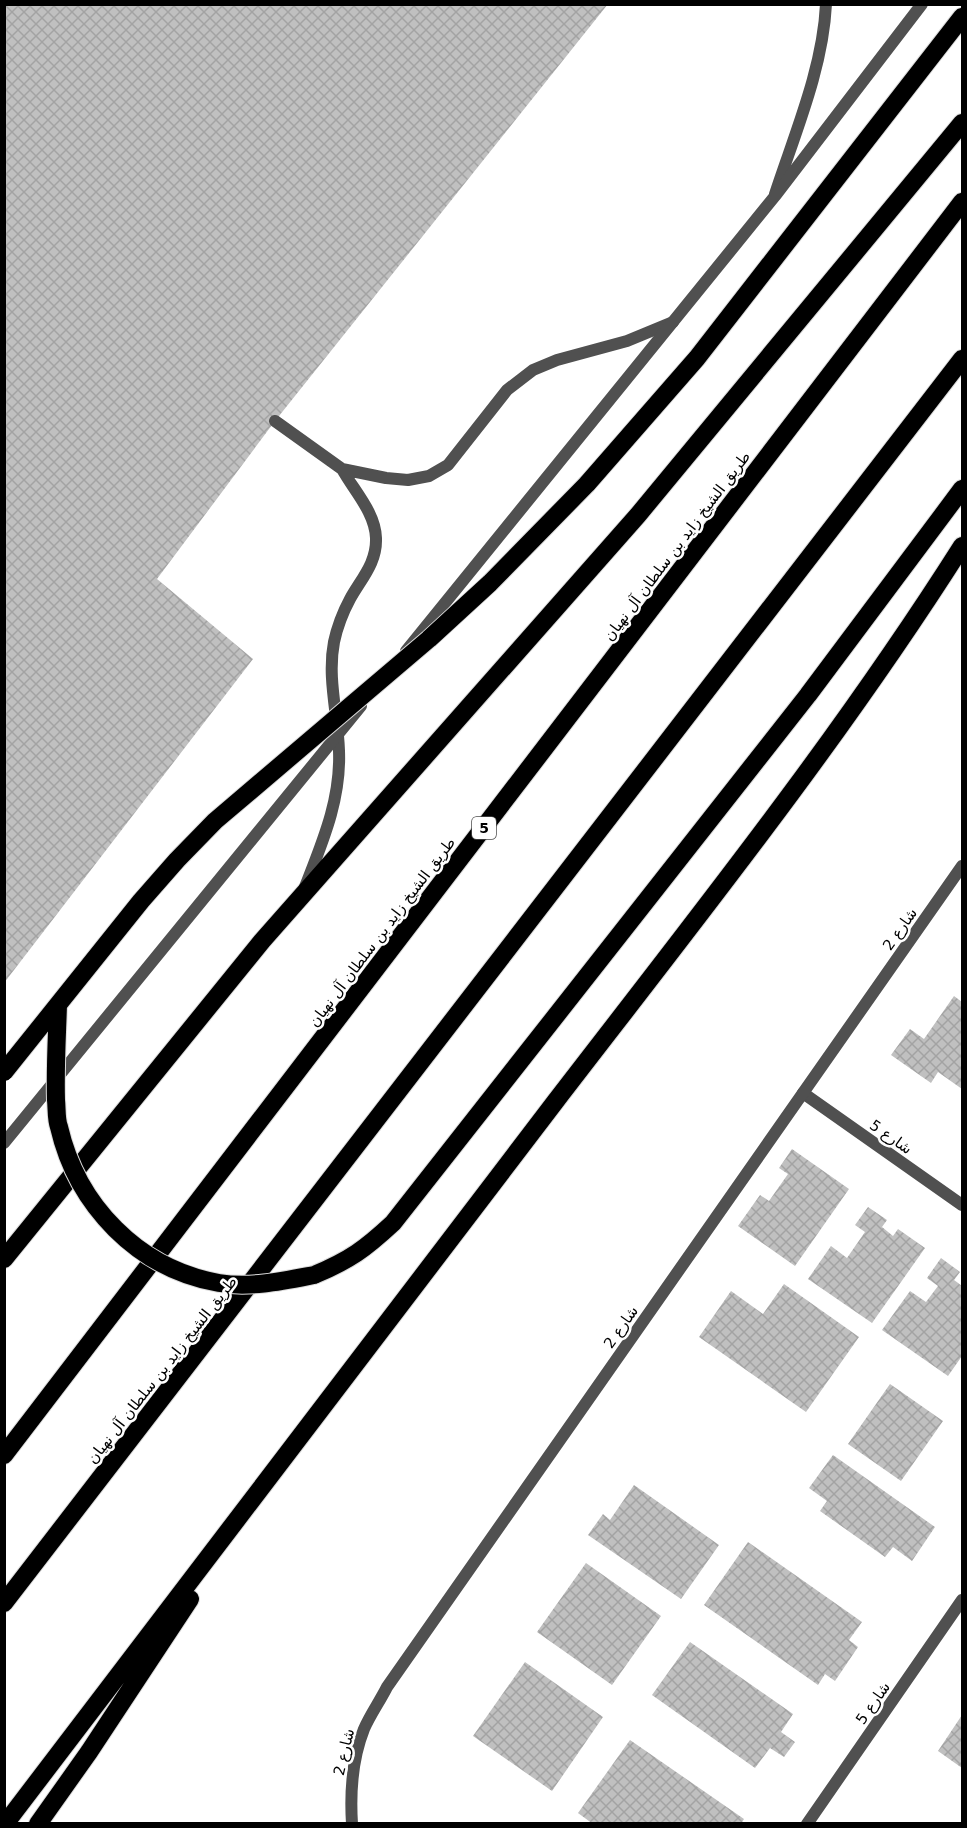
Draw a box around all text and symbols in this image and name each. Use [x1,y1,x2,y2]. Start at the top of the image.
street label: طريق الشيخ زايد بن سلطان آل نهيان [600,448,754,644]
road number: 5 [472,817,496,839]
street label: طريق الشيخ زايد بن سلطان آل نهيان [305,834,459,1030]
street label: شارع 2 [879,904,921,954]
street label: شارع 5 [866,1116,916,1158]
street label: طريق الشيخ زايد بن سلطان آل نهيان [83,1273,241,1467]
street label: شارع 2 [600,1302,642,1352]
street label: شارع 5 [852,1678,894,1728]
street label: شارع 2 [330,1727,358,1777]

